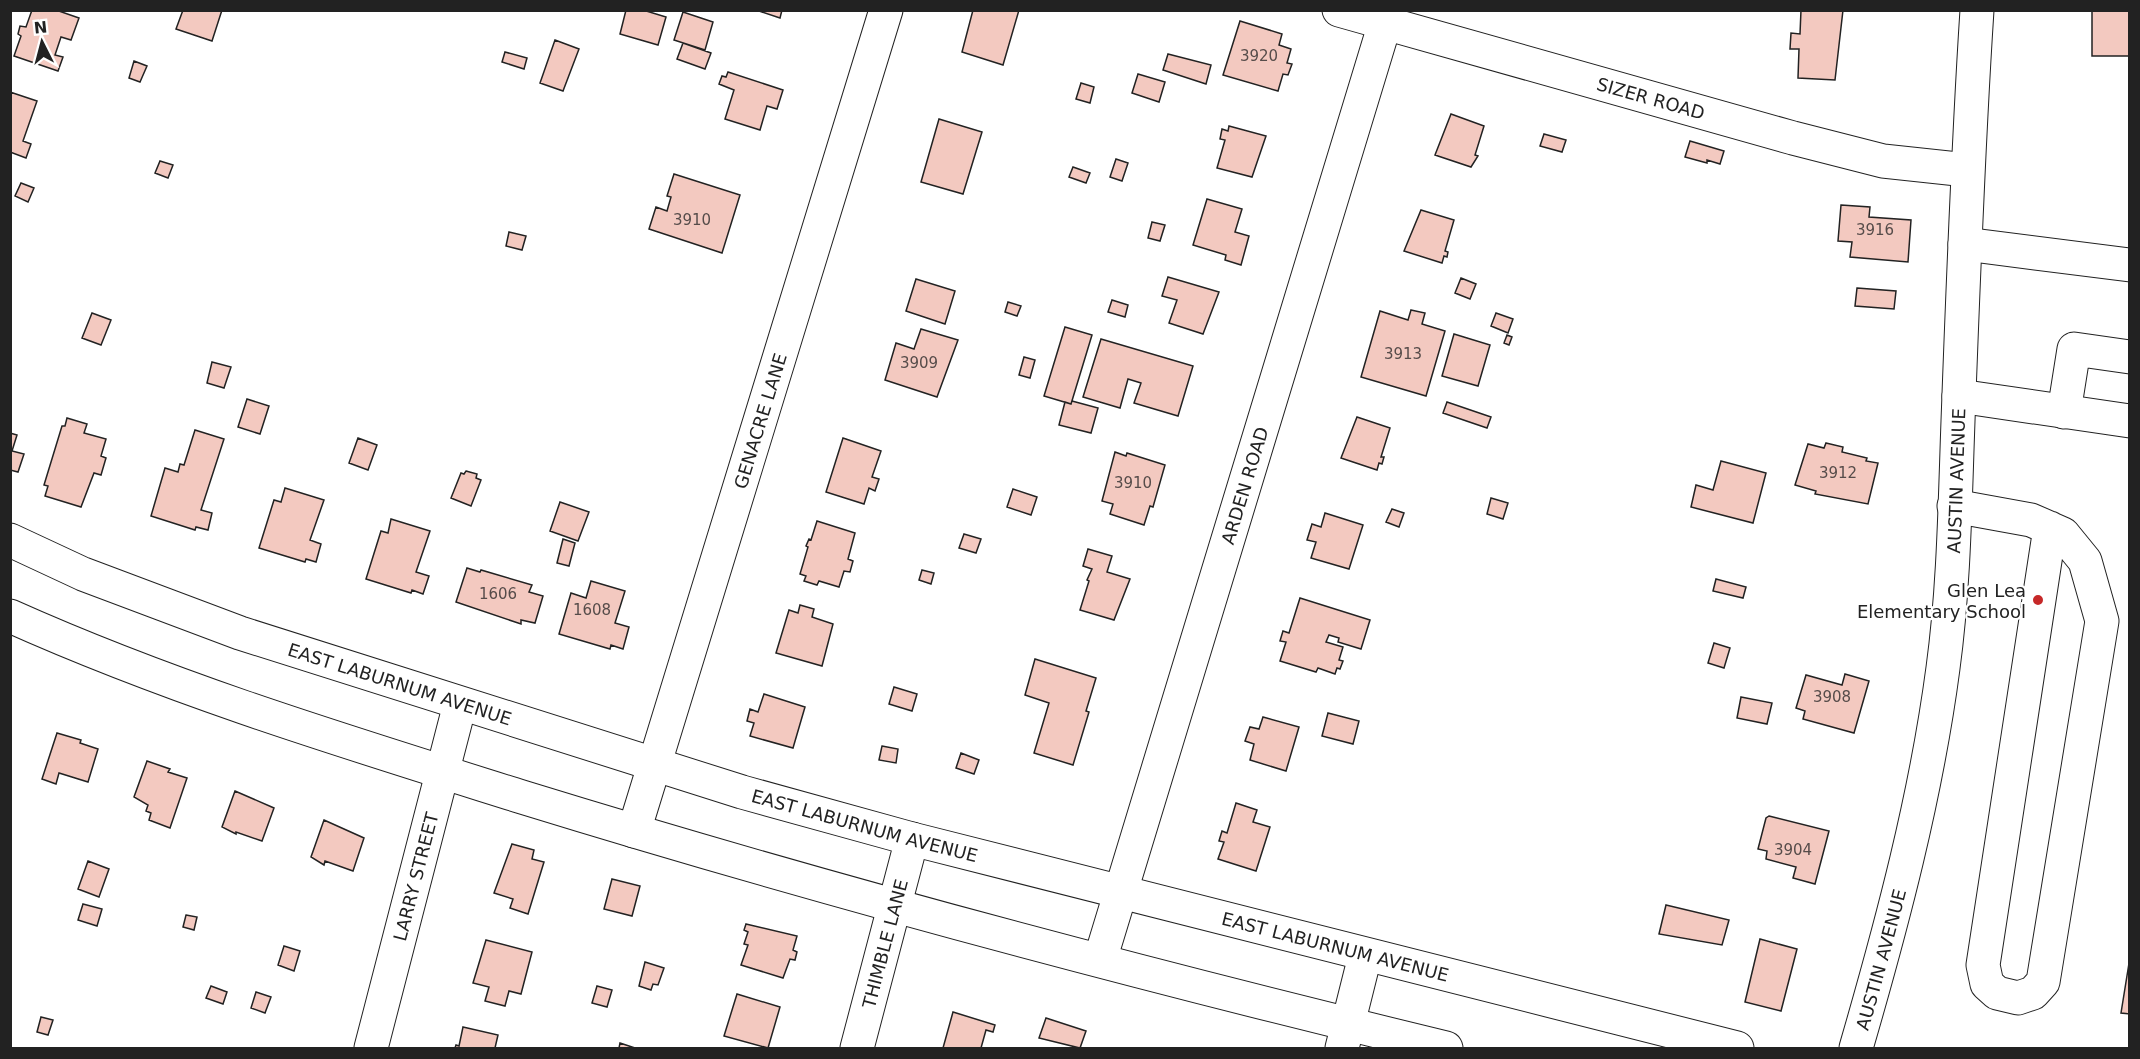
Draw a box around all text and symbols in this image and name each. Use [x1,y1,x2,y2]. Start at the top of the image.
north arrow [12,12,72,72]
text: N [33,17,48,38]
house number: 3920 [1240,47,1278,65]
street label: SIZER ROAD [1594,73,1707,123]
house number: 3910 [673,211,711,229]
house number: 3916 [1856,221,1894,239]
house number: 3913 [1384,345,1422,363]
street label: GENACRE LANE [729,351,791,491]
house number: 3909 [900,354,938,372]
street label: AUSTIN AVENUE [1943,408,1969,554]
street label: ARDEN ROAD [1217,424,1272,547]
house number: 3912 [1819,464,1857,482]
house number: 3910 [1114,474,1152,492]
place label: Glen Lea Elementary School [1857,580,2026,622]
house number: 1606 [479,585,517,603]
marker: Glen Lea Elementary School [2031,593,2045,607]
house number: 1608 [573,601,611,619]
street label: EAST LABURNUM AVENUE [285,638,514,729]
house number: 3908 [1813,688,1851,706]
street label: EAST LABURNUM AVENUE [749,785,980,866]
street label: LARRY STREET [389,809,442,943]
house number: 3904 [1774,841,1812,859]
street label: THIMBLE LANE [857,877,912,1011]
street label: AUSTIN AVENUE [1851,887,1910,1032]
street label: EAST LABURNUM AVENUE [1220,907,1451,985]

